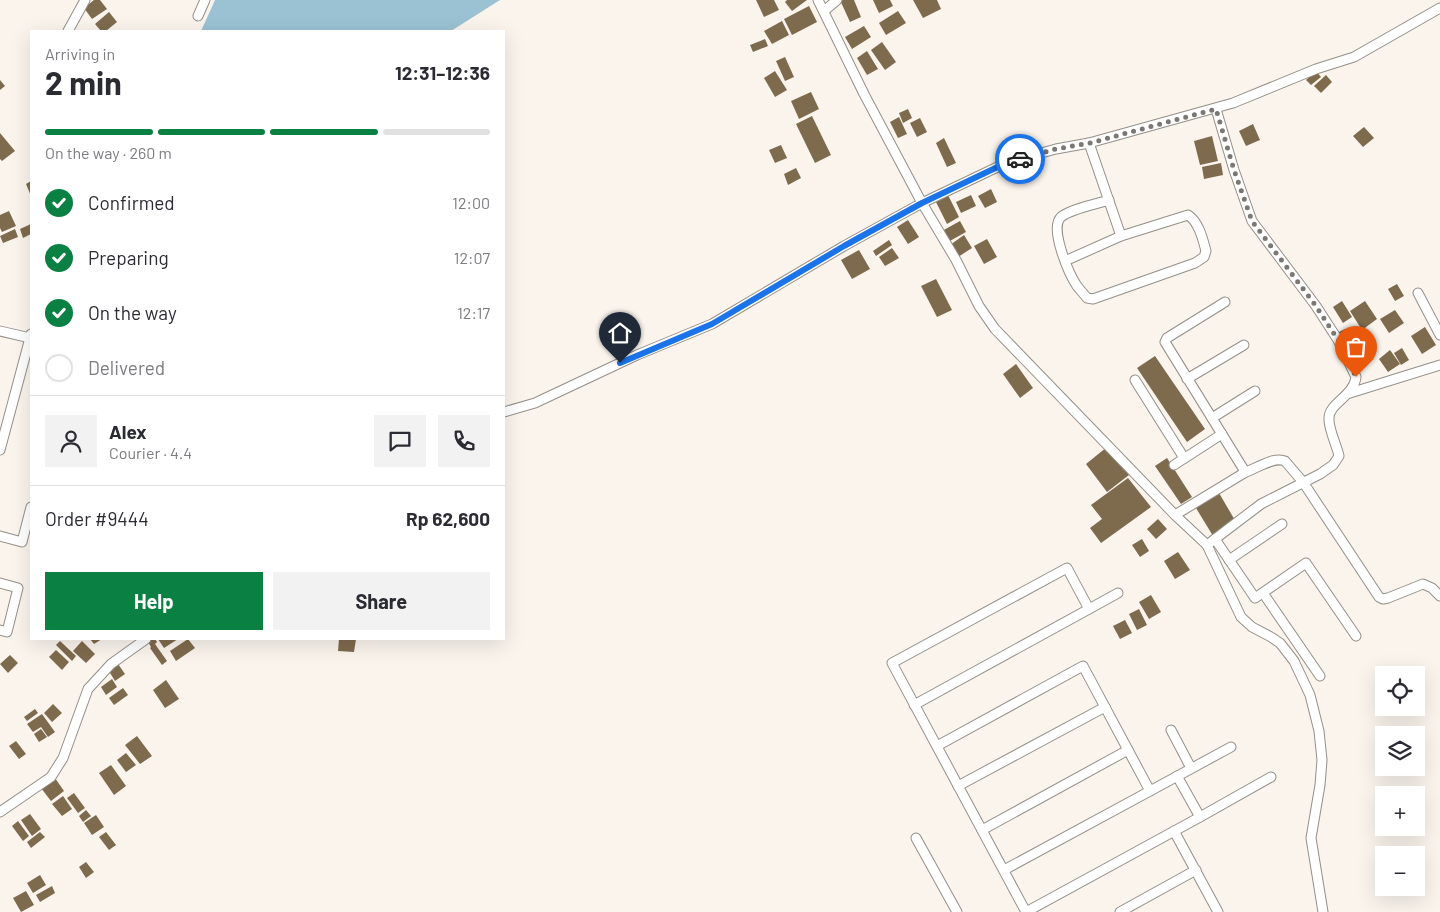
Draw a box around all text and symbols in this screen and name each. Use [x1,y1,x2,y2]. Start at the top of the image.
text: Arriving in [45,44,115,63]
text: 12:31–12:36 [395,61,490,84]
text: 2 min [45,63,122,101]
courier [995,134,1045,184]
text: On the way · 260 m [45,143,172,162]
icon: car [1006,145,1034,173]
icon: check [45,189,73,217]
text: Confirmed [88,191,175,214]
text: 12:00 [452,193,490,212]
icon: check [45,244,73,272]
text: Preparing [88,246,169,269]
text: 12:07 [454,248,490,267]
icon: check [45,299,73,327]
text: On the way [88,301,177,324]
text: 12:17 [457,303,490,322]
pin [599,312,641,363]
icon: home [606,319,634,347]
pin [1335,326,1377,377]
icon: bag [1342,333,1370,361]
text: Delivered [88,356,165,379]
button: person [45,415,97,467]
button: chat [374,415,426,467]
button: phone [438,415,490,467]
text: Alex [109,420,147,443]
text: Courier · 4.4 [109,443,192,462]
text: Order #9444 [45,507,149,530]
text: Rp 62,600 [406,507,490,530]
button: Help [45,572,263,630]
button: Share [273,572,490,630]
map controls [1375,666,1425,896]
button: locate [1375,666,1425,716]
button: layers [1375,726,1425,776]
button: + [1375,786,1425,836]
button: − [1375,846,1425,896]

